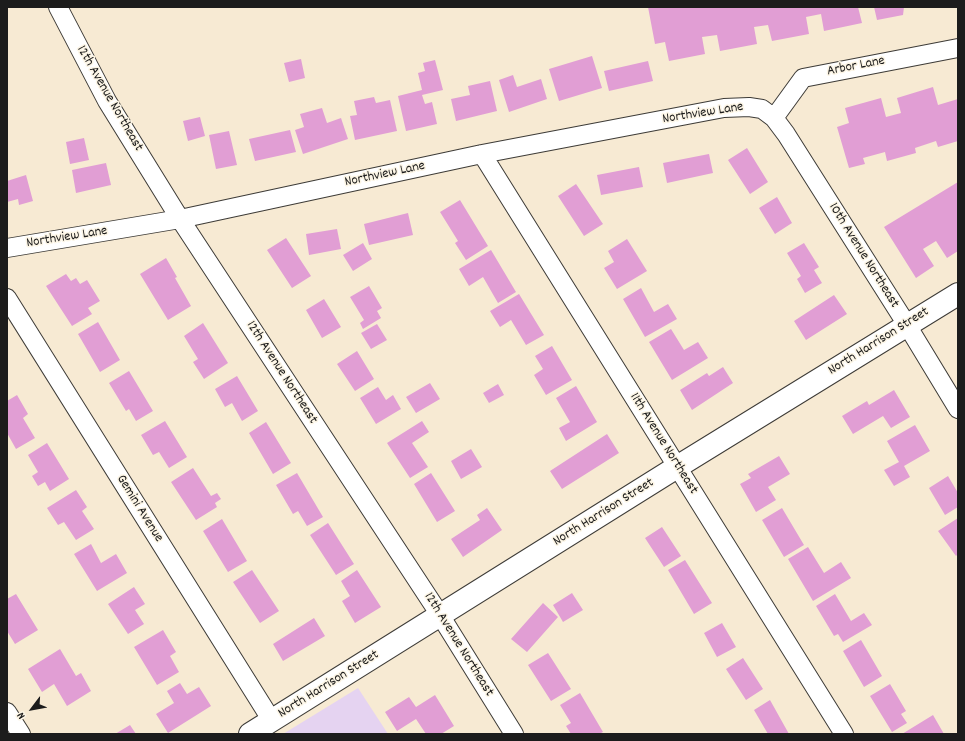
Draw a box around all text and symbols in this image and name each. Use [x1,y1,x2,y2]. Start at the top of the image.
street label: 12th Avenue Northeast [72,43,146,155]
street label: Arbor Lane [826,53,886,81]
street label: Northview Lane [661,99,745,129]
street label: Northview Lane [343,158,427,192]
street label: 10th Avenue Northeast [824,200,902,312]
street label: Northview Lane [25,223,109,253]
street label: North Harrison Street [826,304,932,380]
street label: 12th Avenue Northeast [241,318,321,428]
street label: 11th Avenue Northeast [625,390,701,498]
street label: Gemini Avenue [112,472,166,546]
street label: North Harrison Street [551,475,657,551]
street label: 12th Avenue Northeast [419,590,497,700]
street label: North Harrison Street [276,647,382,723]
north arrow [12,689,52,729]
text: N [14,709,30,722]

